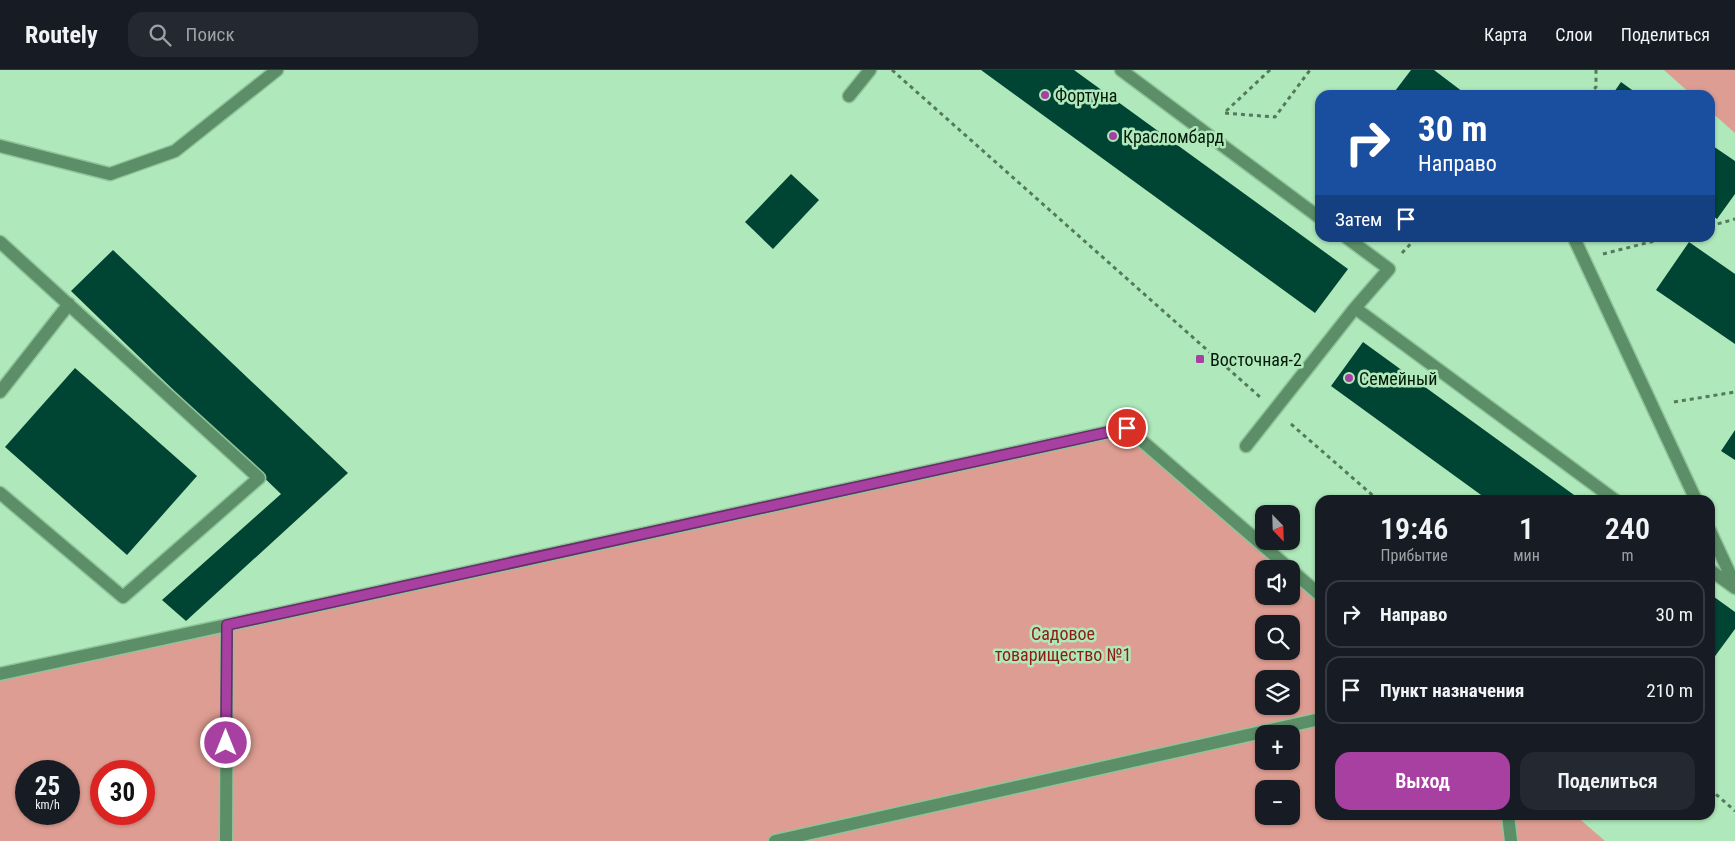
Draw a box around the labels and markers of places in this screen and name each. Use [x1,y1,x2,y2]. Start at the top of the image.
place label: Фортуна [1055,85,1117,106]
marker: Фортуна [1039,89,1051,101]
place label: Красломбард [1123,126,1225,147]
marker: Красломбард [1107,130,1119,142]
place label: Восточная-2 [1210,349,1302,370]
marker: Восточная-2 [1194,353,1206,365]
place label: Семейный [1359,368,1437,389]
marker: Семейный [1343,372,1355,384]
pin [1106,407,1148,449]

